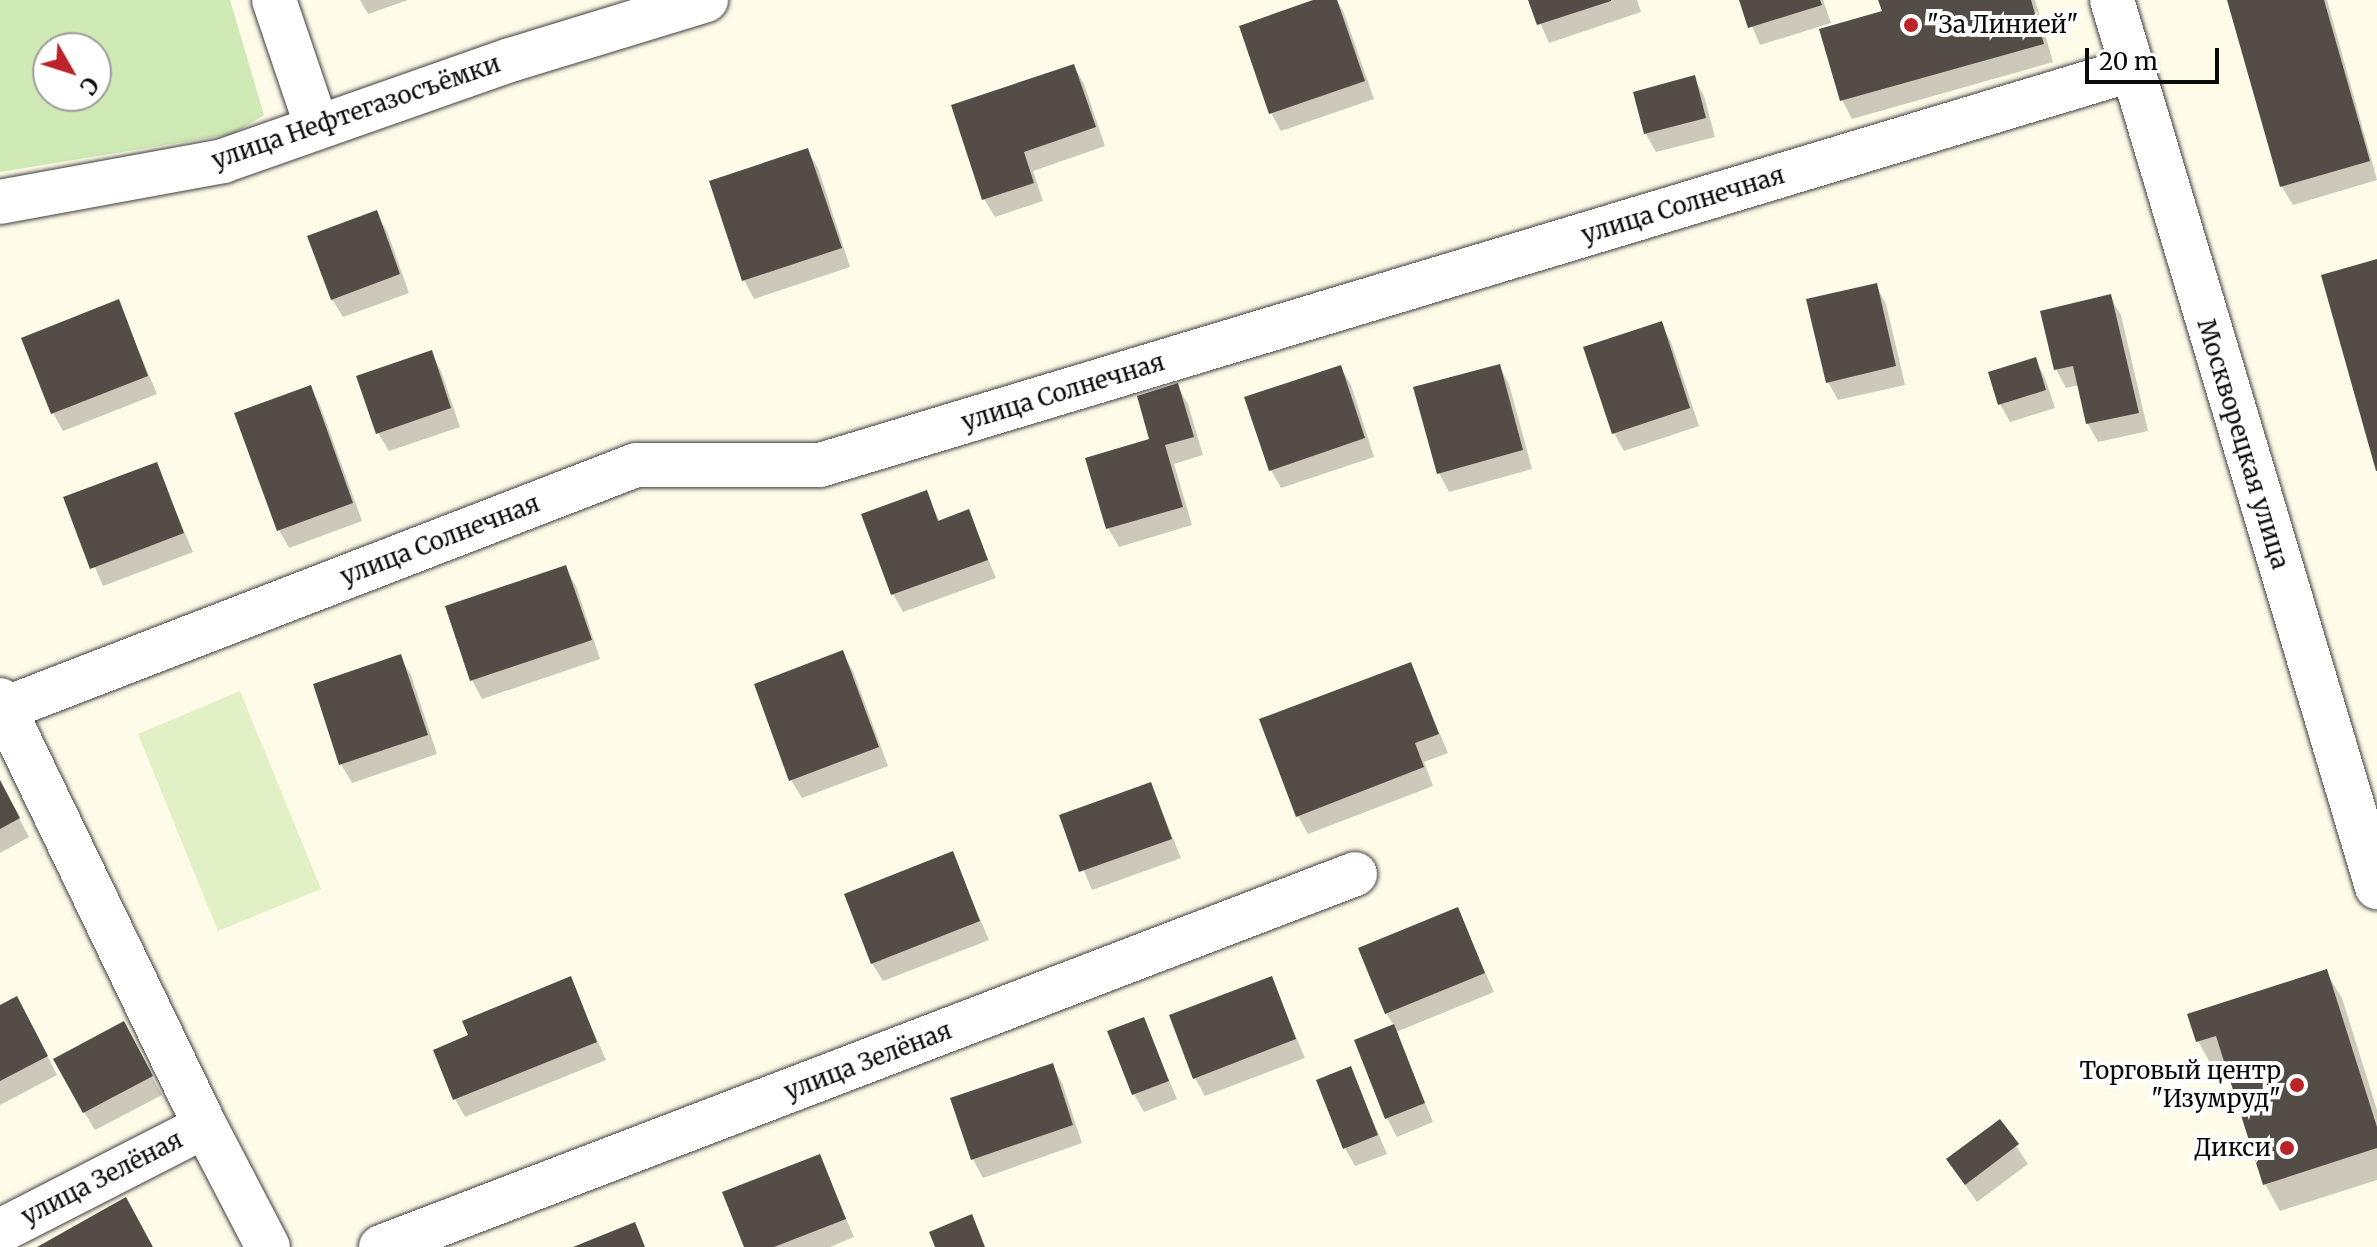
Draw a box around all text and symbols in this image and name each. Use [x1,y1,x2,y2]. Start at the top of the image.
place label: "За Линией" [1927,11,2078,39]
marker: "За Линией" [1902,16,1920,34]
north arrow [32,32,112,112]
scale bar [2089,32,2223,82]
text: 20 m [2099,46,2158,77]
street label: улица Нефтегазосъёмки [208,49,504,175]
text: С [74,71,105,100]
street label: улица Солнечная [1578,160,1788,250]
street label: Москворецкая улица [2191,316,2295,572]
street label: улица Солнечная [958,347,1168,437]
street label: улица Солнечная [336,489,544,591]
street label: улица Зелёная [780,1016,956,1106]
place label: Торговый центр "Изумруд" [2079,1057,2281,1113]
marker: Торговый центр "Изумруд" [2288,1076,2306,1094]
street label: улица Зелёная [17,1125,187,1231]
place label: Дикси [2194,1134,2271,1162]
marker: Дикси [2278,1139,2296,1157]

